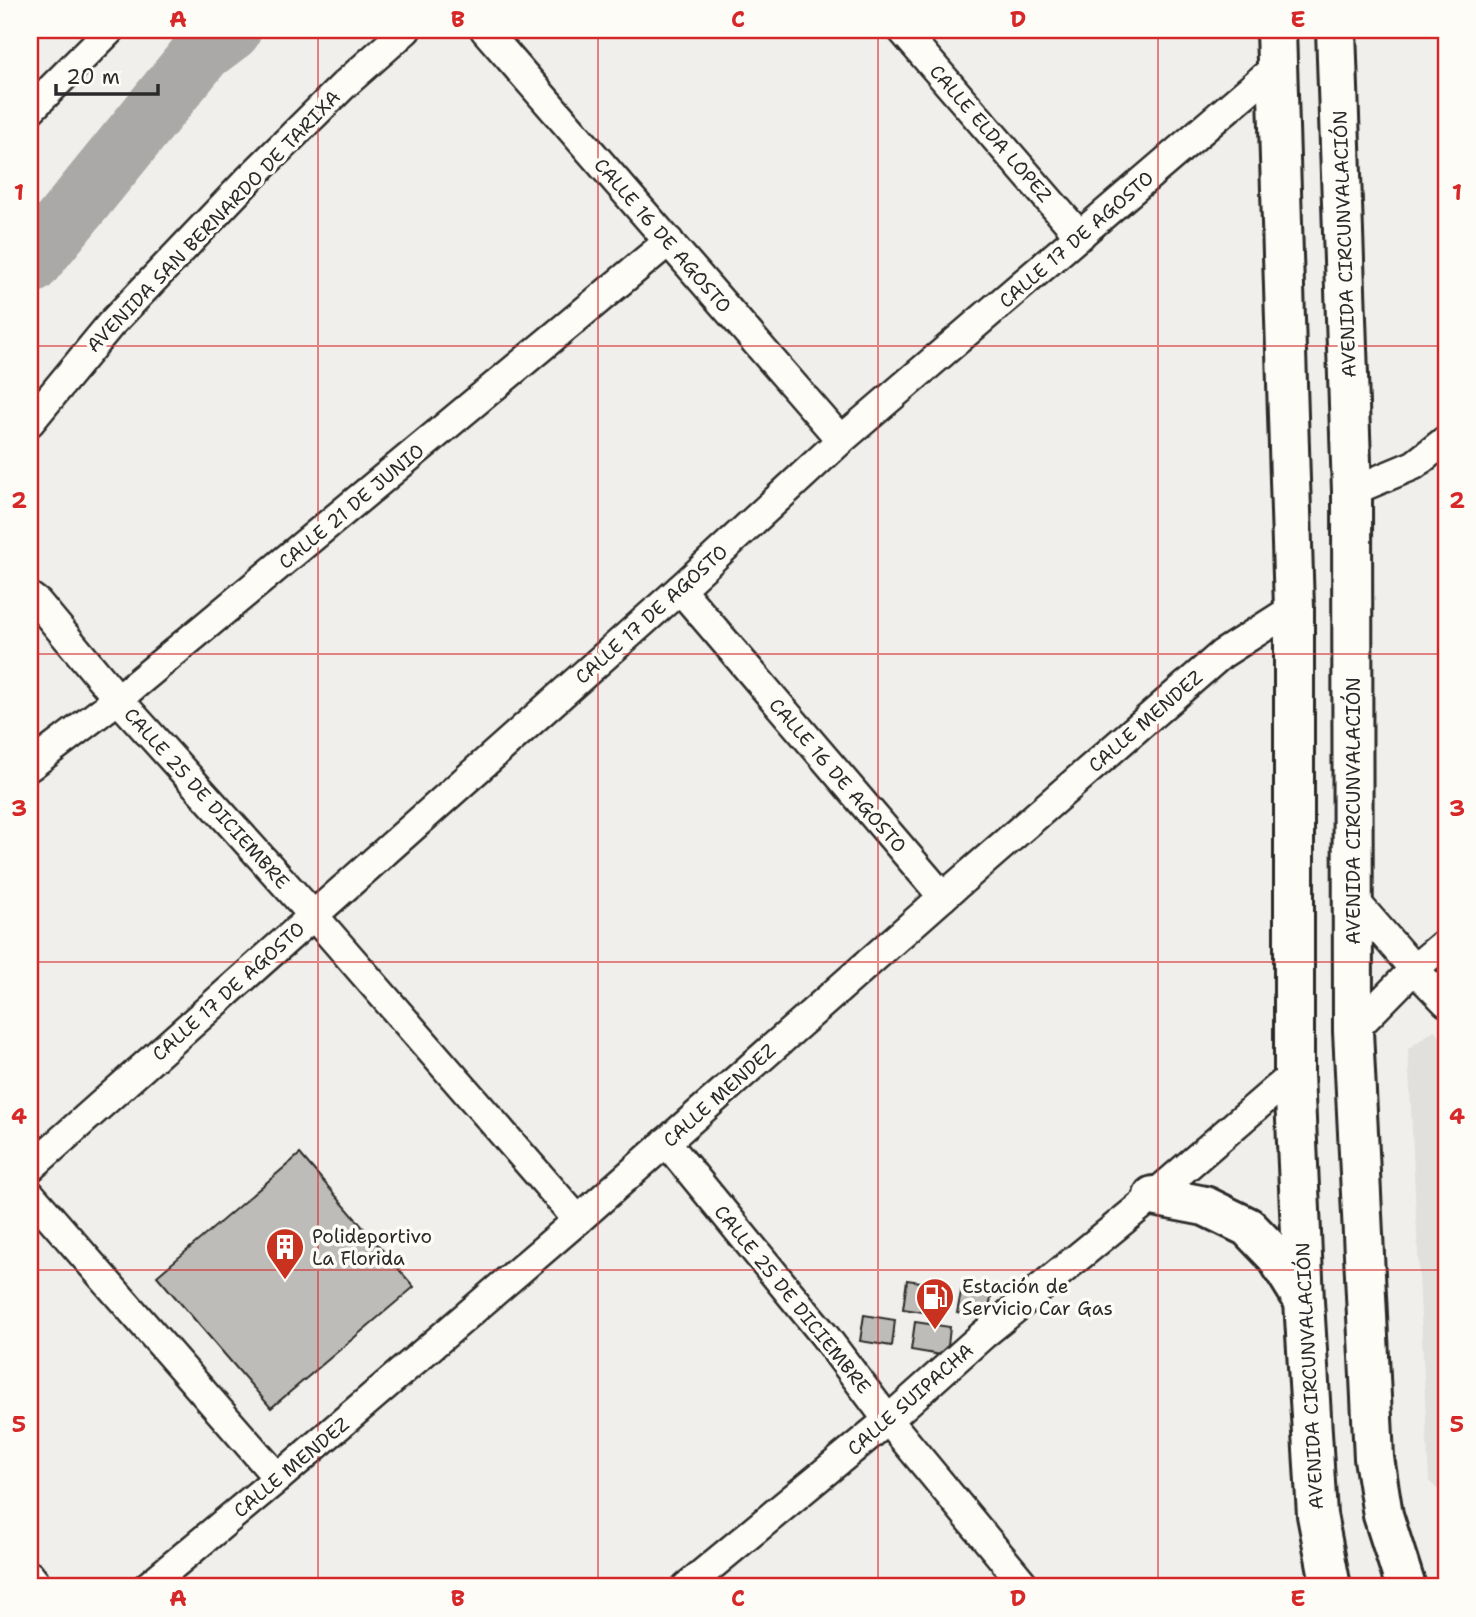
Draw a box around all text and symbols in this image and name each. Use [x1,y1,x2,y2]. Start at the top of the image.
text: A [169,4,187,34]
text: B [451,4,465,34]
text: C [731,4,745,34]
text: D [1010,4,1026,34]
text: E [1290,4,1306,34]
scale bar [56,52,158,96]
street label: CALLE ELDA LOPEZ [924,59,1057,207]
text: 20 m [66,63,120,91]
street label: AVENIDA SAN BERNARDO DE TARIXA [81,85,346,358]
street label: AVENIDA CIRCUNVALACIÓN [1326,110,1362,378]
street label: CALLE 16 DE AGOSTO [588,153,737,318]
street label: CALLE 17 DE AGOSTO [994,165,1159,313]
text: 1 [14,177,24,207]
text: 1 [1452,177,1462,207]
street label: CALLE 21 DE JUNIO [273,438,429,575]
text: 2 [11,485,27,515]
text: 2 [1449,485,1465,515]
street label: CALLE 17 DE AGOSTO [570,539,733,690]
street label: CALLE MENDEZ [1083,665,1208,778]
street label: AVENIDA CIRCUNVALACIÓN [1340,677,1366,945]
street label: CALLE 16 DE AGOSTO [763,693,912,858]
street label: CALLE 25 DE DICIEMBRE [118,702,295,894]
text: 3 [11,793,27,823]
text: 3 [1449,793,1465,823]
street label: CALLE 17 DE AGOSTO [147,916,310,1067]
street label: CALLE MENDEZ [658,1038,781,1153]
text: 4 [11,1101,27,1131]
text: 4 [1449,1101,1465,1131]
street label: CALLE 25 DE DICIEMBRE [709,1200,877,1399]
place label: Polideportivo La Florida [312,1224,432,1271]
building icon: Polideportivo La Florida [264,1226,306,1281]
street label: AVENIDA CIRCUNVALACIÓN [1289,1242,1329,1510]
place label: Estación de Servicio Car Gas [962,1274,1113,1321]
fuel station icon: Estación de Servicio Car Gas [914,1276,956,1331]
street label: CALLE SUIPACHA [842,1338,979,1461]
text: 5 [12,1409,26,1439]
text: 5 [1450,1409,1464,1439]
street label: CALLE MENDEZ [228,1412,354,1523]
text: A [169,1583,187,1613]
text: B [451,1583,465,1613]
text: C [731,1583,745,1613]
text: D [1010,1583,1026,1613]
text: E [1290,1583,1306,1613]

